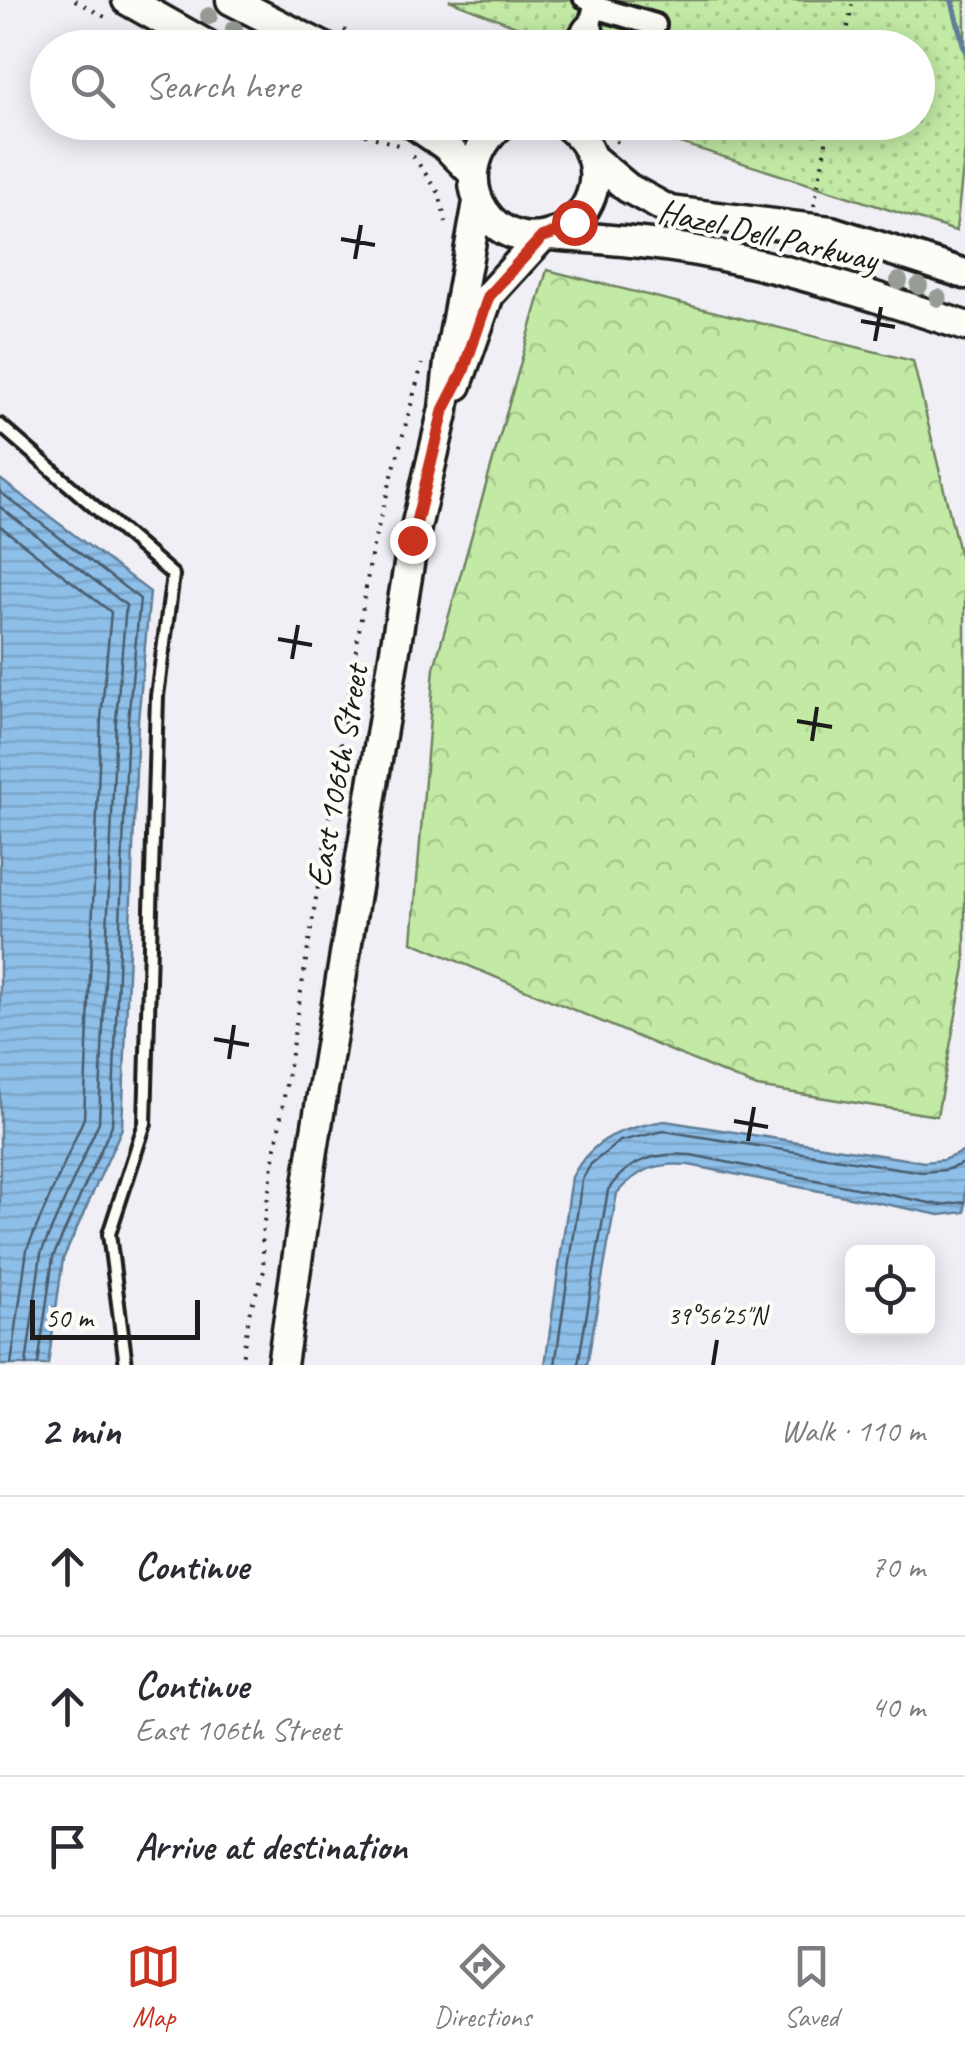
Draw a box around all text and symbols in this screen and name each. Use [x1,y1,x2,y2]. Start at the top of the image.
search box [30,30,935,140]
icon: search [65,58,120,113]
text: Search here [145,62,300,109]
street label: Hazel Dell Parkway [654,188,884,283]
route start [552,200,598,246]
route end [390,518,436,564]
street label: East 106th Street [295,658,379,890]
map controls [845,1245,935,1335]
button: locate [845,1245,935,1335]
scale bar [30,1295,200,1340]
text: 50 m [45,1300,93,1335]
text: 39°56'25"N [668,1300,770,1332]
text: 2 min [40,1404,120,1457]
text: Walk · 110 m [781,1410,925,1451]
icon: ahead [40,1539,95,1594]
text: Continue [135,1543,249,1590]
text: 70 m [871,1546,925,1587]
text: Continue [135,1662,249,1709]
icon: ahead [40,1679,95,1734]
text: 40 m [871,1686,925,1727]
text: East 106th Street [135,1709,340,1750]
icon: arrive [40,1819,95,1874]
text: Arrive at destination [135,1823,407,1870]
tab: Map [126,1939,181,2034]
tab: Directions [434,1939,531,2034]
tab: Saved [784,1939,839,2034]

